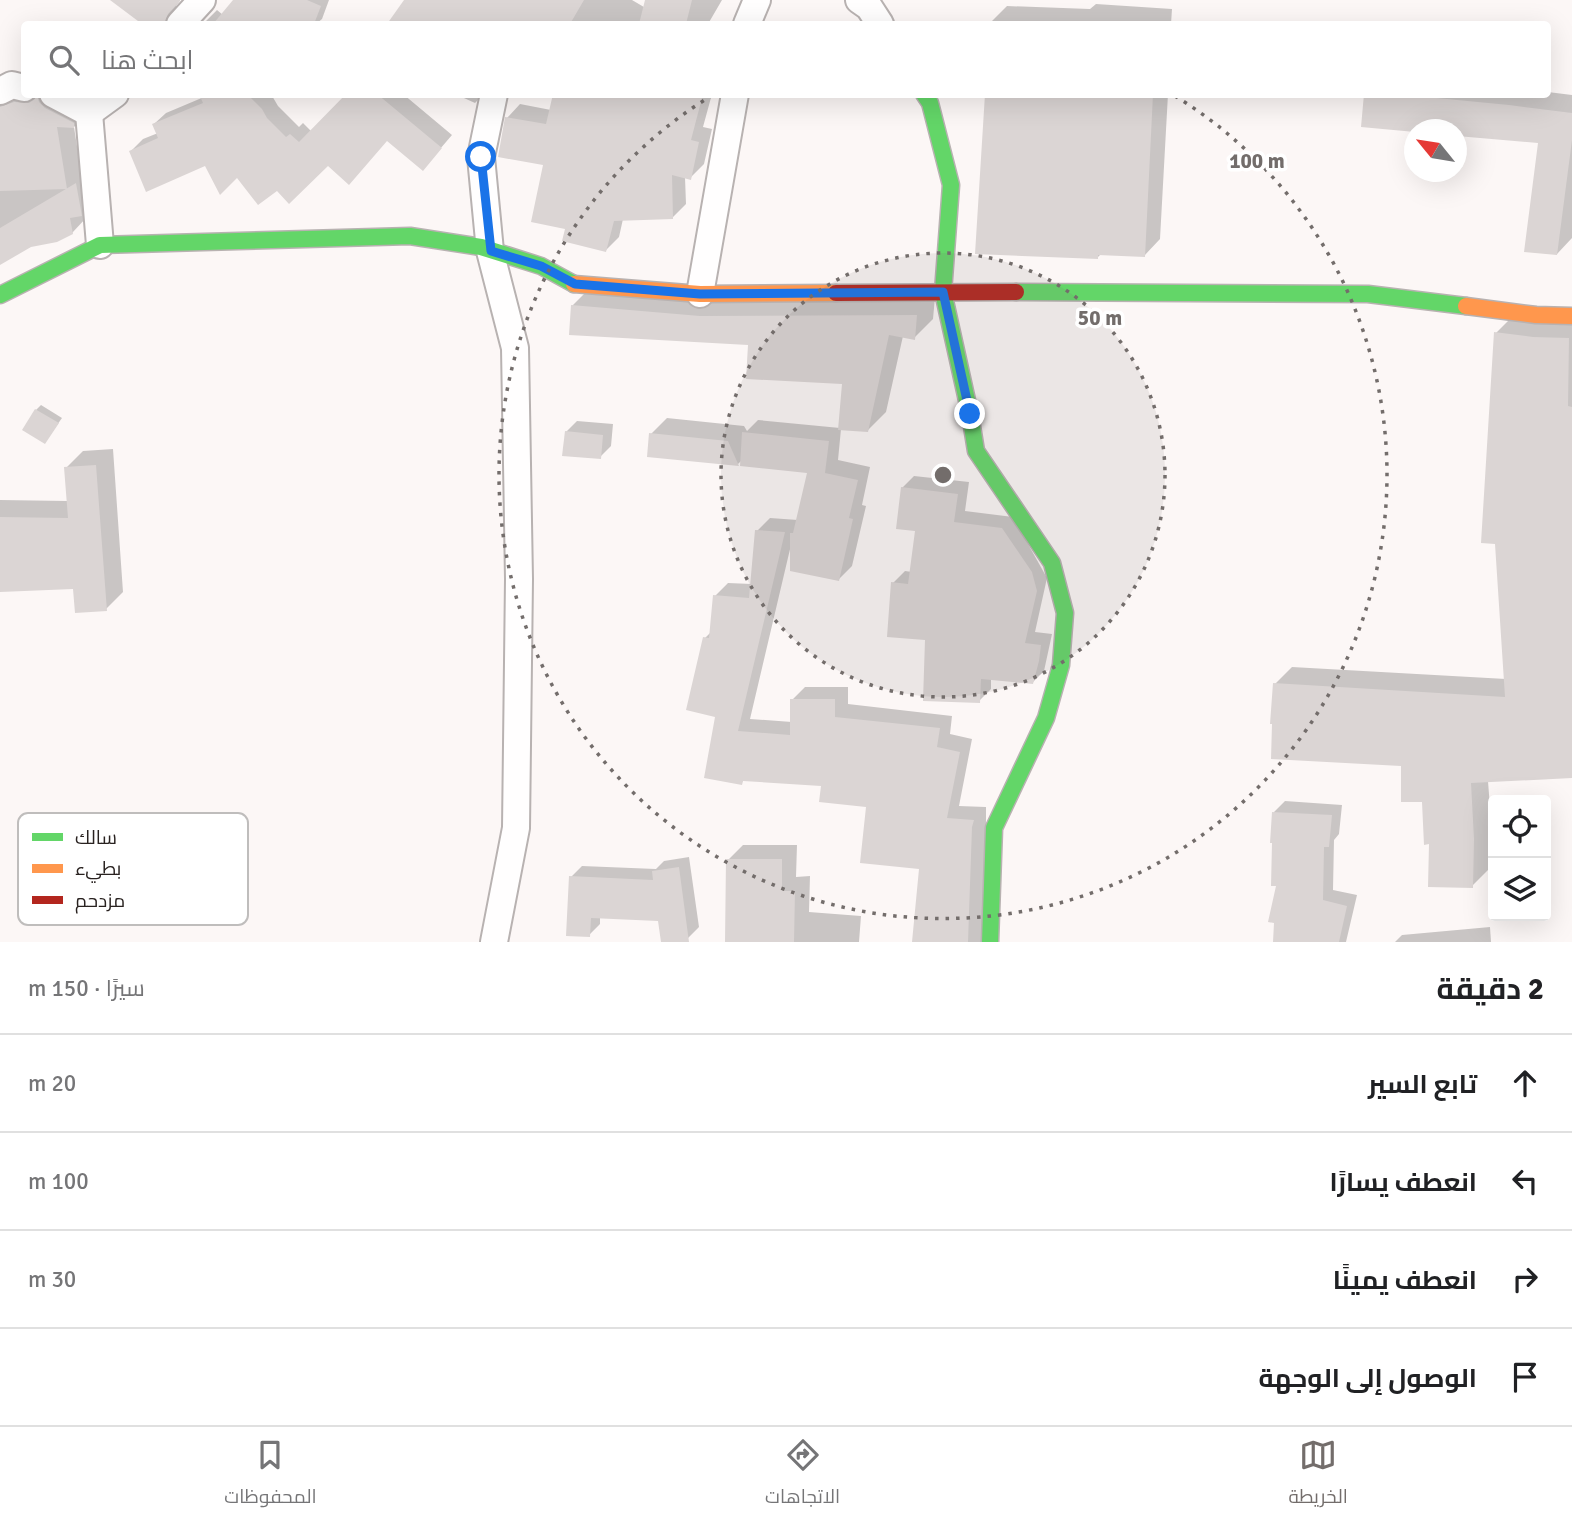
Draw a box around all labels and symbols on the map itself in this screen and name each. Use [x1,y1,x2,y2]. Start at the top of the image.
north arrow [1404,119,1467,182]
route start [465,141,496,172]
text: 100 m [1229,148,1285,174]
text: 50 m [1078,305,1122,331]
route end [954,398,985,429]
centre of rings [931,463,955,487]
legend [18,813,248,925]
text: سالك [75,826,117,850]
text: بطيء [75,857,121,883]
text: مزدحم [75,889,125,914]

